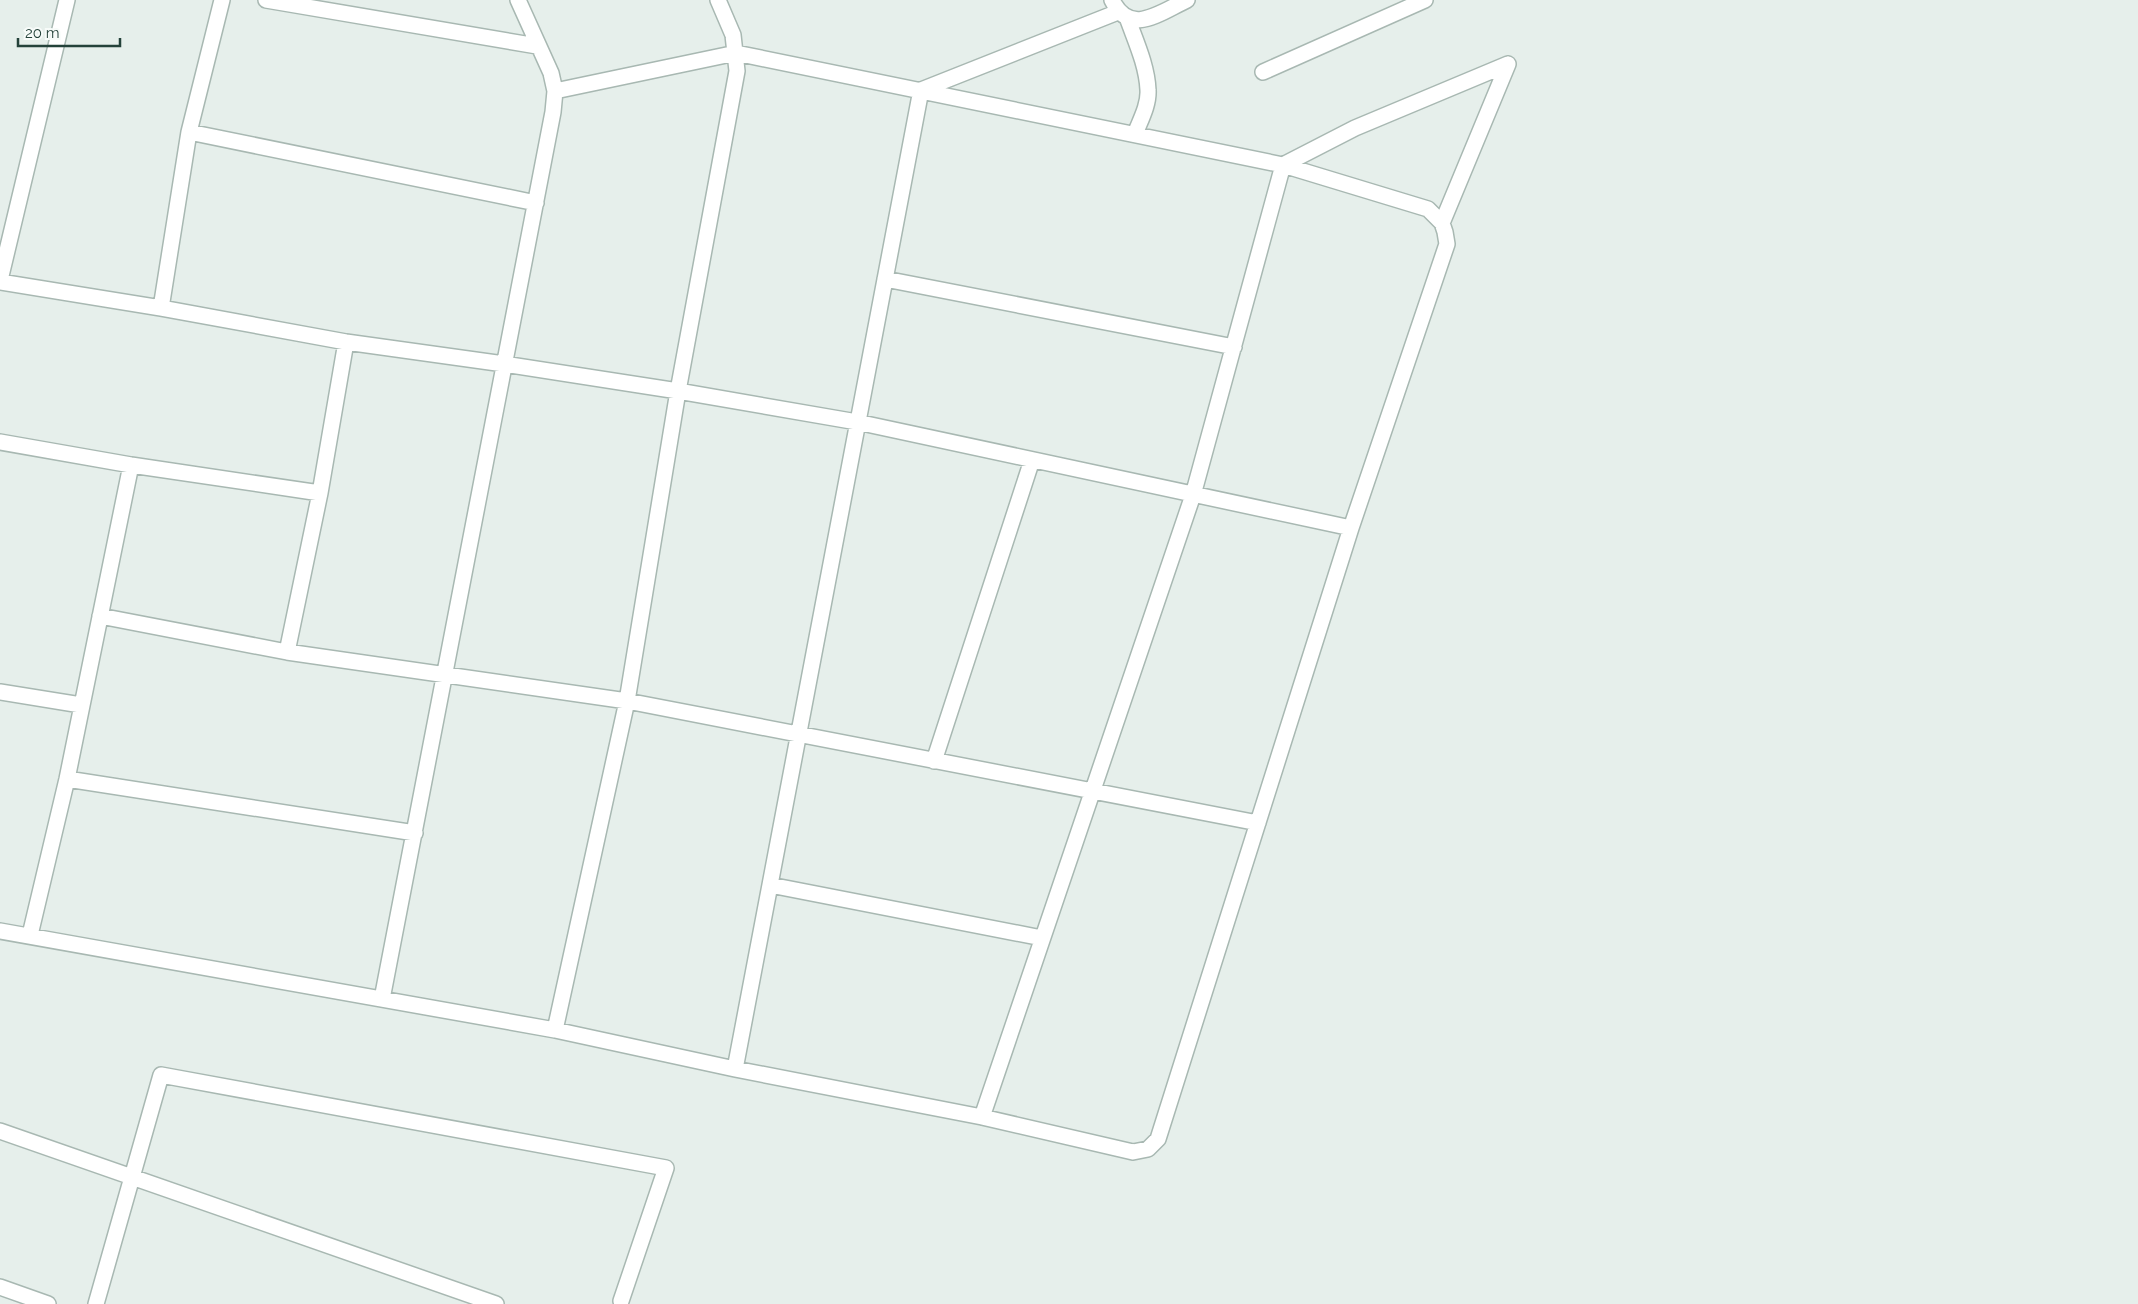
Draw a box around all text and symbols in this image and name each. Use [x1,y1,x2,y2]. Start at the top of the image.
scale bar [18,15,120,47]
text: 20 m [25,24,60,42]

